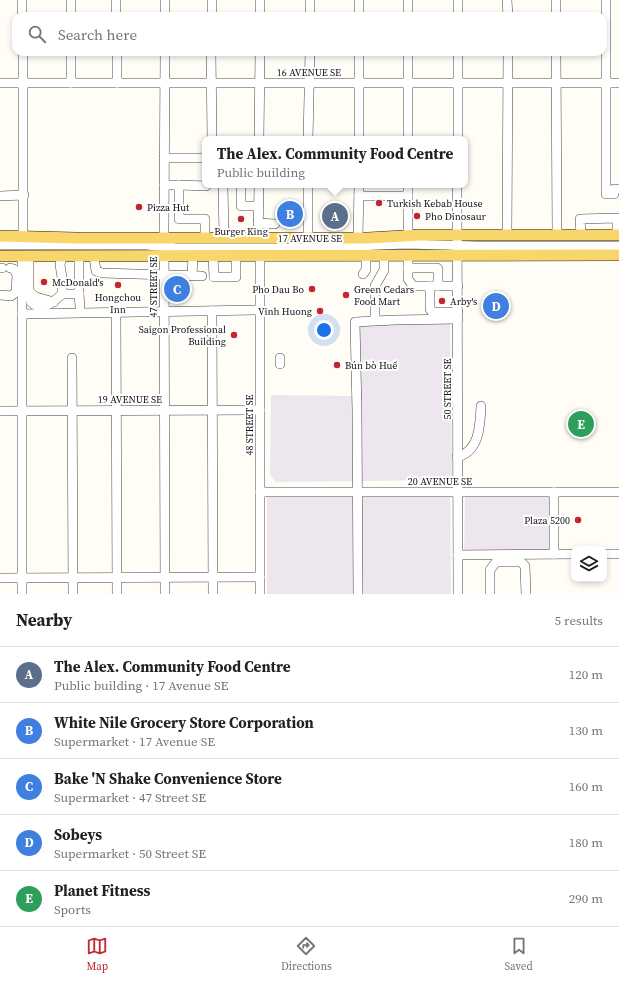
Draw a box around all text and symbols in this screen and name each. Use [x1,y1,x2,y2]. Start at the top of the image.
search box [12,12,607,56]
icon: search [26,23,48,45]
text: Search here [58,24,137,45]
street label: 16 AVENUE SE [277,66,341,79]
popup [202,136,468,188]
text: The Alex. Community Food Centre [217,143,453,164]
text: Public building [217,164,305,181]
place label: Turkish Kebab House [387,197,483,210]
marker: Turkish Kebab House [374,198,384,208]
pin: B [277,199,303,229]
place label: Pizza Hut [147,201,190,214]
pin: A [322,201,348,231]
marker: Pizza Hut [134,202,144,212]
place label: Pho Dinosaur [425,210,487,223]
marker: Pho Dinosaur [412,211,422,221]
marker: Burger King [236,214,246,224]
place label: Burger King [214,225,268,238]
street label: 17 AVENUE SE [278,232,342,245]
street label: 47 STREET SE [147,256,160,318]
pin: C [164,274,190,304]
place label: McDonald's [52,276,104,289]
marker: McDonald's [39,277,49,287]
marker: Hongchou Inn [113,280,123,290]
place label: Pho Dau Bo [252,283,305,296]
place label: Green Cedars Food Mart [354,283,414,308]
marker: Pho Dau Bo [307,284,317,294]
marker: Green Cedars Food Mart [341,290,351,300]
place label: Hongchou Inn [95,291,141,316]
pin: D [483,291,509,321]
place label: Arby's [450,295,477,308]
marker: Arby's [437,296,447,306]
place label: Vinh Huong [258,305,312,318]
marker: Vinh Huong [315,306,325,316]
your location [314,320,334,340]
place label: Saigon Professional Building [139,323,226,348]
marker: Saigon Professional Building [229,330,239,340]
street label: 50 STREET SE [441,358,454,420]
place label: Bún bò Huế [345,359,398,372]
marker: Bún bò Huế [332,360,342,370]
street label: 19 AVENUE SE [98,393,162,406]
street label: 48 STREET SE [243,394,256,456]
pin: E [568,409,594,439]
street label: 20 AVENUE SE [408,475,472,488]
place label: Plaza 5200 [524,514,570,527]
marker: Plaza 5200 [573,515,583,525]
map controls [571,546,607,582]
button: layers [571,546,607,582]
text: Nearby [16,608,72,632]
text: 5 results [555,612,603,629]
text: The Alex. Community Food Centre [54,656,291,677]
text: A [25,666,33,683]
text: 120 m [569,666,603,683]
text: Public building · 17 Avenue SE [54,677,228,694]
text: White Nile Grocery Store Corporation [54,712,314,733]
text: B [25,722,33,739]
text: 130 m [569,722,603,739]
text: Supermarket · 17 Avenue SE [54,733,215,750]
text: Bake 'N Shake Convenience Store [54,768,282,789]
text: C [25,778,33,795]
text: 160 m [569,778,603,795]
text: Supermarket · 47 Street SE [54,789,206,806]
text: Sobeys [54,824,102,845]
text: D [24,834,34,851]
text: 180 m [569,834,603,851]
text: Supermarket · 50 Street SE [54,845,206,862]
text: Planet Fitness [54,880,150,901]
text: E [25,890,33,907]
text: 290 m [569,890,603,907]
text: Sports [54,901,91,918]
tab: Map [86,935,108,974]
tab: Directions [281,935,332,974]
tab: Saved [504,935,533,974]

